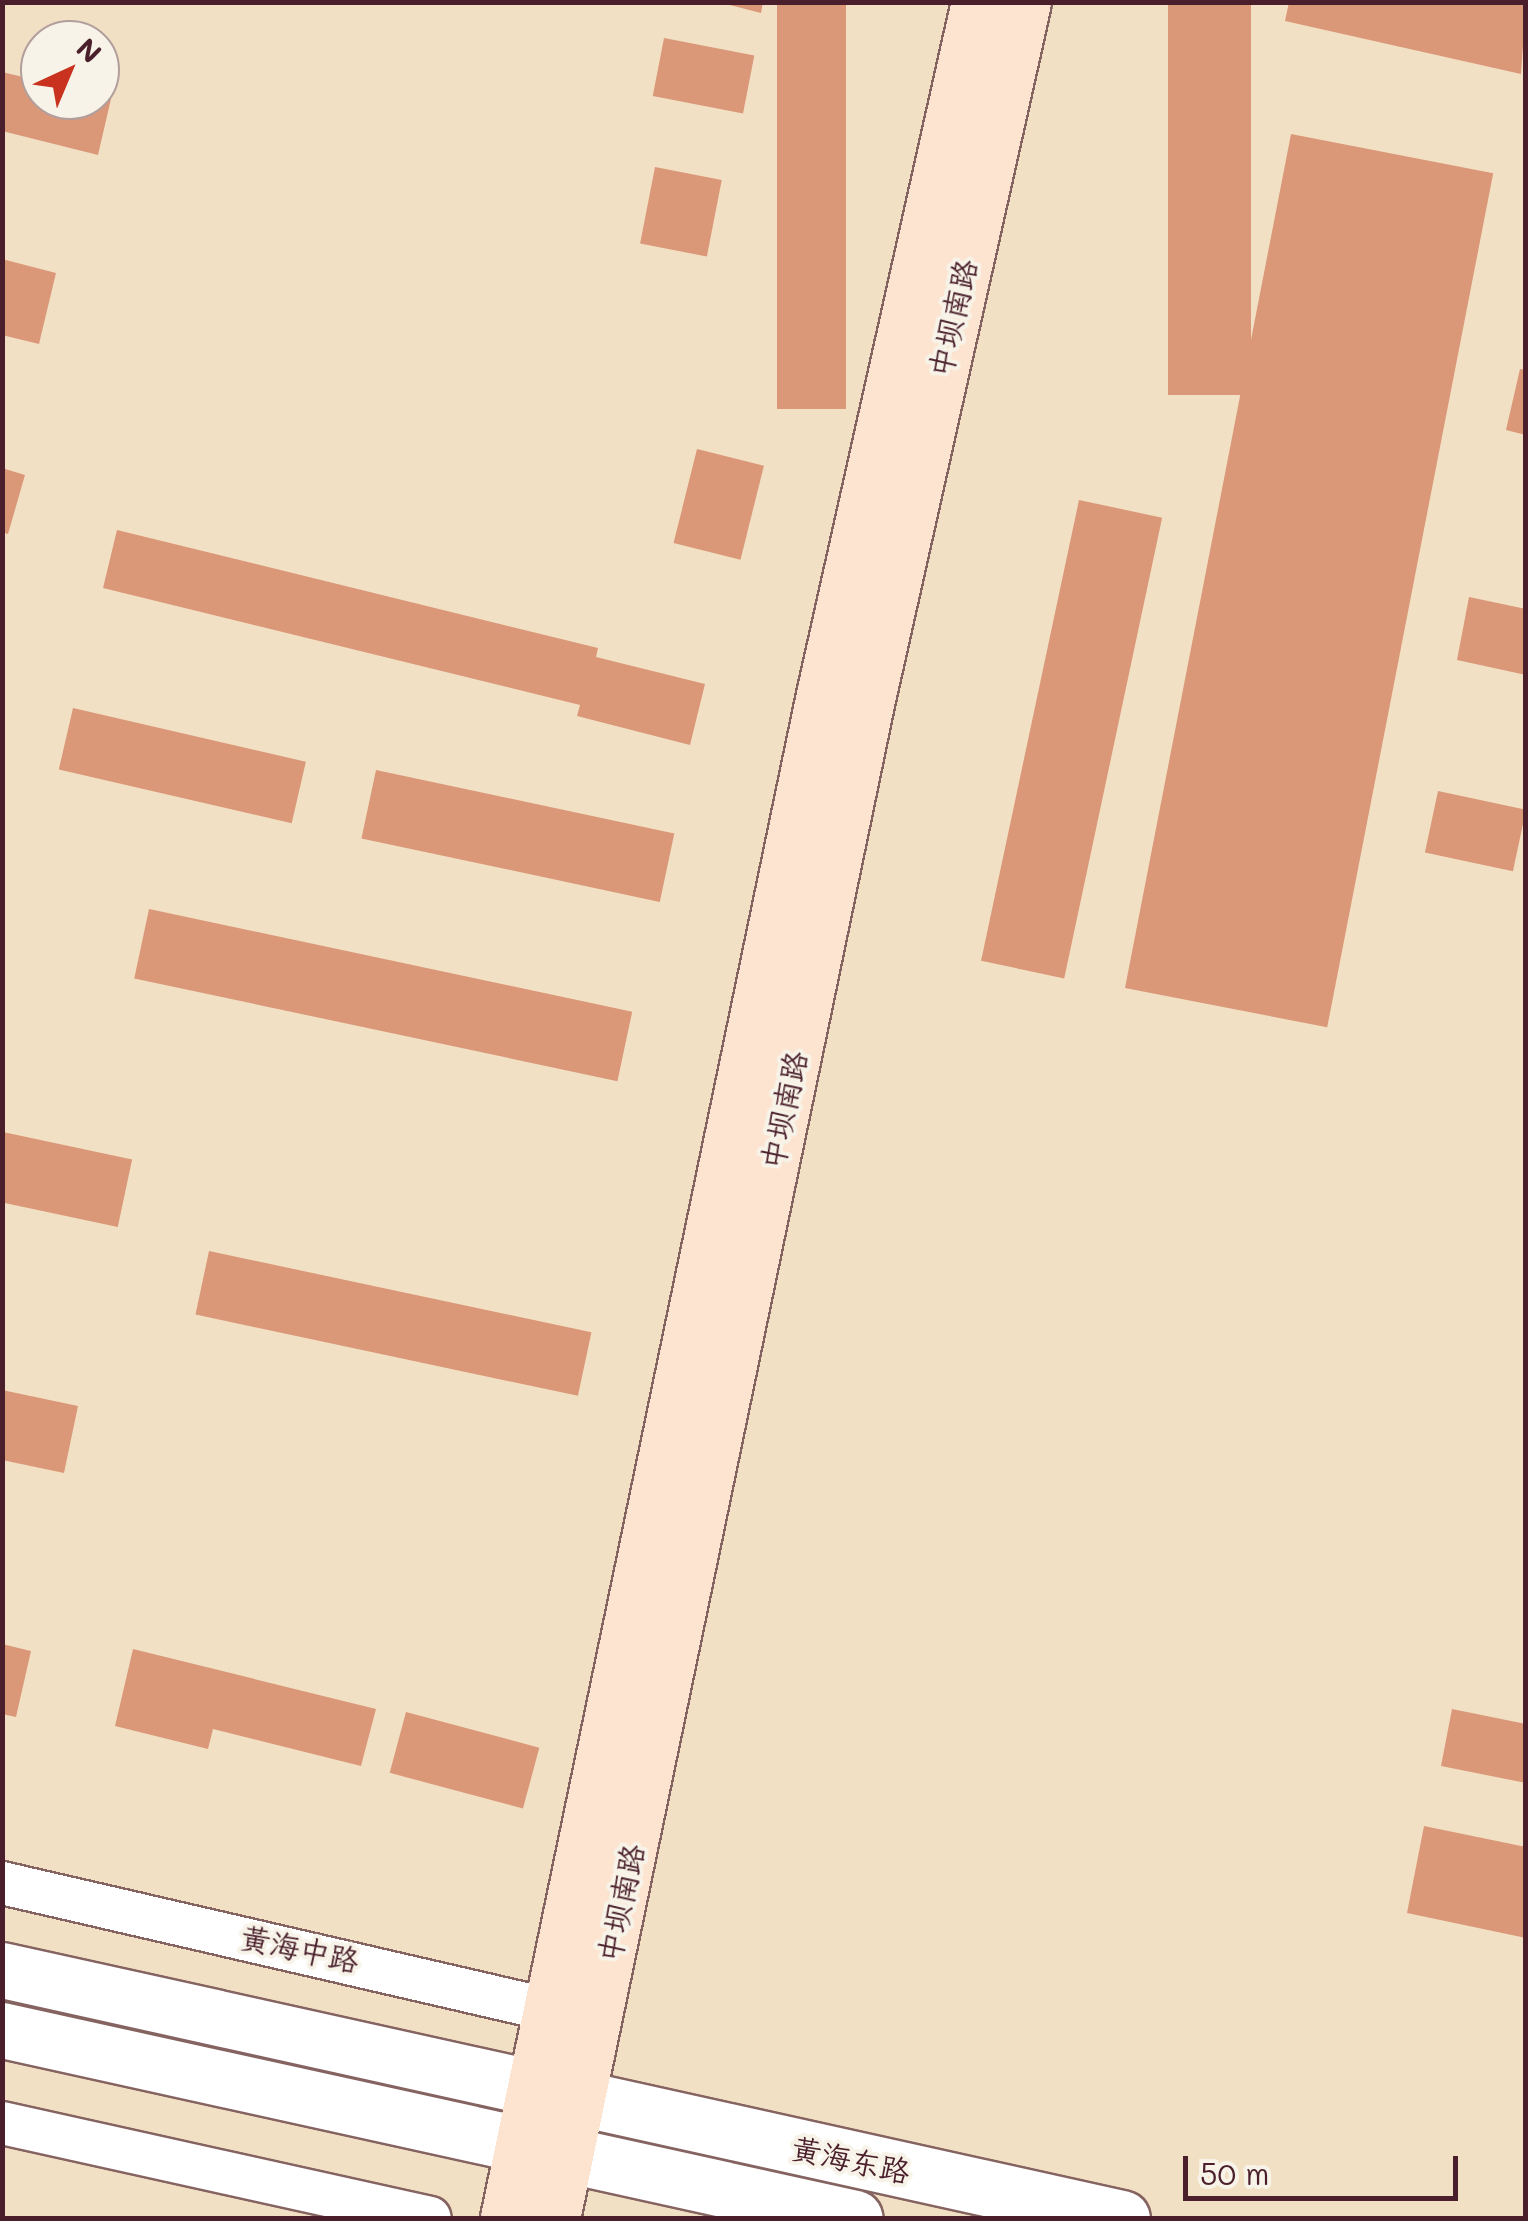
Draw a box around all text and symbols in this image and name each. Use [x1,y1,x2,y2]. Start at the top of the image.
north arrow [20,20,120,120]
text: N [69,30,110,70]
street label: 中坝南路 [921,255,983,381]
street label: 中坝南路 [753,1048,813,1172]
street label: 中坝南路 [590,1841,650,1965]
street label: 黄海中路 [238,1918,362,1978]
street label: 黄海东路 [789,2129,913,2189]
scale bar [1188,2136,1463,2198]
text: 50 m [1200,2153,1270,2193]

